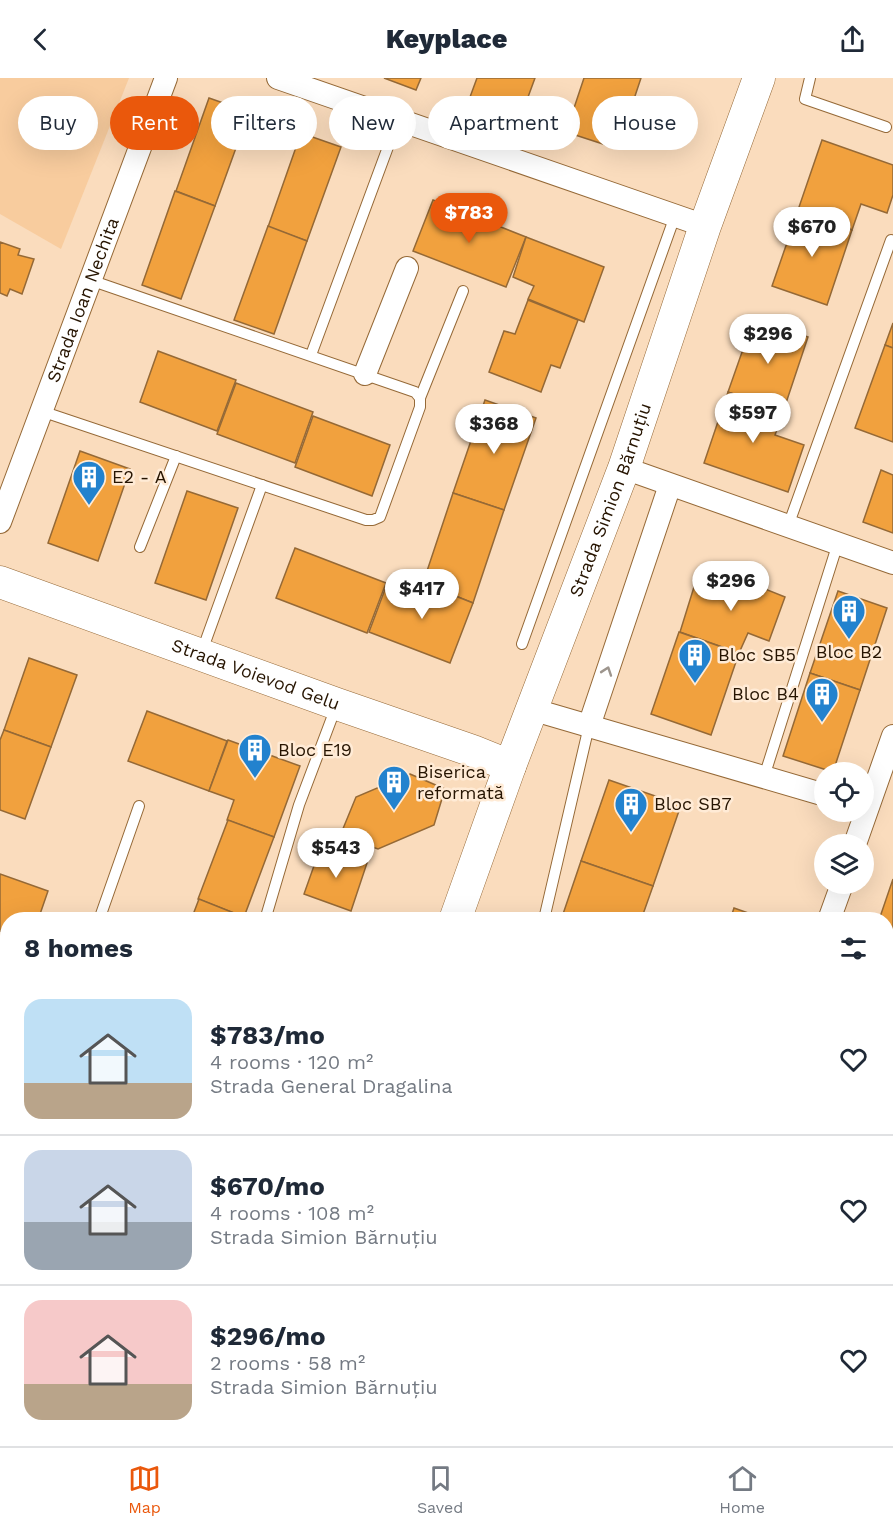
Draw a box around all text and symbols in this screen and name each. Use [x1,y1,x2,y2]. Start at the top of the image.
icon: back [24,23,57,56]
text: Keyplace [386,23,507,55]
icon: share [836,23,869,56]
chip: Buy [18,96,98,150]
chip: Rent [110,96,199,150]
chip: Filters [211,96,317,150]
chip: New [329,96,416,150]
chip: Apartment [428,96,580,150]
chip: House [592,96,698,150]
pin: $783 [433,193,505,244]
text: $783 [445,200,493,224]
pin: $670 [776,207,848,258]
street label: Strada Ioan Nechita [42,214,123,385]
text: $670 [787,214,837,238]
pin: $296 [732,314,804,365]
text: $296 [743,321,793,345]
pin: $597 [717,393,789,444]
street label: Strada Simion Bărnuțiu [565,400,655,600]
text: $597 [729,400,777,424]
pin: $368 [458,404,530,455]
text: $368 [469,411,519,435]
building icon: E2 - A [71,459,107,506]
place label: E2 - A [112,466,167,487]
pin: $296 [695,561,767,612]
text: $296 [706,568,756,592]
pin: $417 [386,569,458,620]
text: $417 [399,576,445,600]
building icon: Bloc B2 [831,593,867,640]
street label: Strada Voievod Gelu [169,634,343,714]
building icon: Bloc SB5 [677,637,713,684]
place label: Bloc B2 [816,641,882,662]
place label: Bloc SB5 [718,644,796,665]
one-way arrow [600,666,613,677]
building icon: Bloc B4 [804,676,840,723]
place label: Bloc B4 [732,683,799,704]
building icon: Bloc E19 [237,732,273,779]
place label: Bloc E19 [278,739,352,760]
place label: Biserica reformată [417,761,504,803]
map controls [814,762,874,894]
button: locate [814,762,874,822]
building icon: Biserica reformată [376,764,412,811]
building icon: Bloc SB7 [613,786,649,833]
place label: Bloc SB7 [654,793,732,814]
pin: $543 [300,828,372,879]
button: layers [814,834,874,894]
text: $543 [311,835,361,859]
icon: filters [837,932,870,965]
text: 8 homes [24,933,133,963]
text: $783/mo [210,1020,325,1050]
icon: home [72,1023,144,1095]
icon: heart [837,1043,870,1076]
text: 4 rooms · 120 m² [210,1050,373,1074]
text: Strada General Dragalina [210,1074,453,1098]
text: $670/mo [210,1171,325,1201]
icon: home [72,1174,144,1246]
icon: heart [837,1194,870,1227]
text: 4 rooms · 108 m² [210,1201,374,1225]
text: Strada Simion Bărnuțiu [210,1225,438,1249]
text: $296/mo [210,1321,326,1351]
icon: home [72,1324,144,1396]
icon: heart [837,1344,870,1377]
text: 2 rooms · 58 m² [210,1351,365,1375]
text: Strada Simion Bărnuțiu [210,1375,438,1399]
tab: Map [128,1462,161,1517]
tab: Saved [417,1462,463,1517]
tab: Home [719,1462,765,1517]

